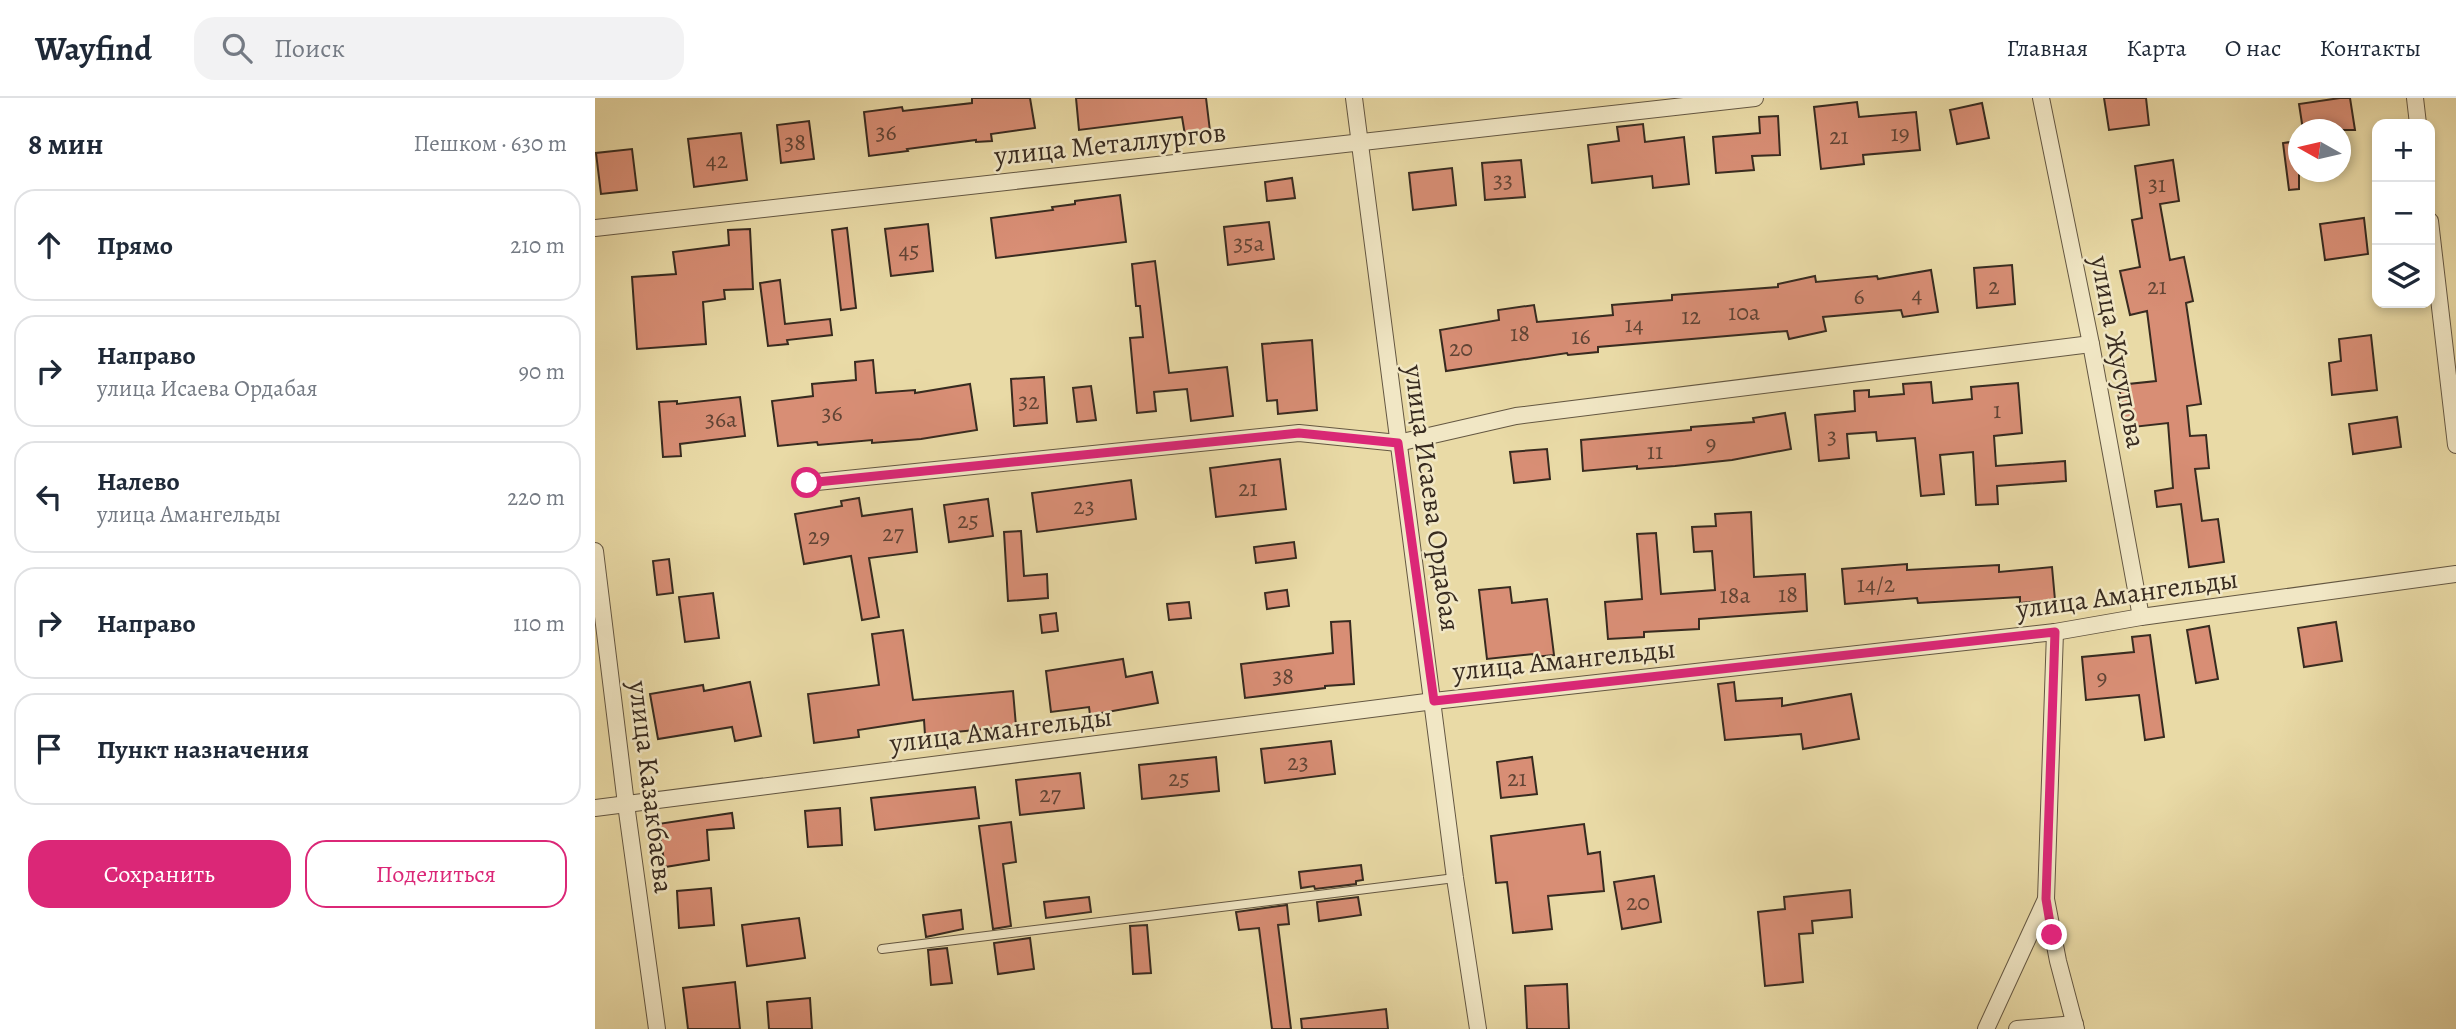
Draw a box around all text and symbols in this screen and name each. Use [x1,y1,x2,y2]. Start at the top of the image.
search box [194,17,684,80]
text: Wayfind [35,26,152,71]
icon: search [218,29,256,67]
text: Поиск [274,31,345,66]
text: Главная [2007,32,2088,64]
text: Карта [2126,32,2187,64]
text: О нас [2225,32,2281,64]
text: Контакты [2319,32,2421,64]
street label: улица Металлургов [991,113,1228,175]
house number: 36 [875,116,897,148]
house number: 19 [1890,117,1910,149]
north arrow [2288,119,2351,182]
map controls [2372,119,2435,308]
button: + [2372,119,2435,182]
house number: 21 [1829,120,1849,152]
text: 8 мин [28,124,103,164]
house number: 38 [784,126,806,158]
text: Пешком · 630 m [413,128,567,159]
house number: 42 [706,144,728,176]
house number: 33 [1493,164,1513,196]
house number: 31 [2148,168,2166,200]
button: − [2372,182,2435,245]
icon: ahead [30,226,68,264]
house number: 35а [1233,227,1265,259]
text: Прямо [97,228,173,263]
text: 210 m [510,230,565,261]
house number: 45 [898,234,920,266]
button: layers [2372,245,2435,308]
street label: улица Жусупова [2081,252,2155,451]
house number: 2 [1988,270,2000,302]
house number: 21 [2147,270,2167,302]
house number: 4 [1912,278,1923,310]
house number: 6 [1853,280,1865,312]
house number: 10а [1728,296,1760,328]
house number: 12 [1681,300,1701,332]
house number: 14 [1624,308,1644,340]
house number: 18 [1510,317,1530,349]
house number: 16 [1571,320,1591,352]
house number: 20 [1449,332,1473,364]
text: Направо [97,338,196,373]
icon: right [30,352,68,390]
text: 90 m [519,356,565,387]
street label: улица Исаева Ордабая [1394,361,1470,634]
text: улица Исаева Ордабая [97,373,318,404]
house number: 32 [1018,385,1040,417]
house number: 1 [1993,394,2001,426]
house number: 36 [821,397,843,429]
house number: 36а [705,403,737,435]
house number: 3 [1827,420,1837,452]
house number: 9 [1706,427,1716,459]
house number: 11 [1647,435,1663,467]
text: Налево [97,464,180,499]
route start [791,467,822,498]
house number: 21 [1238,472,1258,504]
icon: left [30,478,68,516]
text: 220 m [507,482,565,513]
house number: 23 [1073,490,1095,522]
text: улица Амангельды [97,499,281,530]
house number: 25 [957,504,979,536]
house number: 27 [882,517,905,549]
house number: 29 [808,520,830,552]
street label: улица Амангельды [2013,560,2240,629]
house number: 14/2 [1857,568,1895,600]
house number: 18 [1778,578,1798,610]
house number: 18а [1720,579,1750,611]
icon: right [30,604,68,642]
text: Направо [97,606,196,641]
text: 110 m [513,608,565,639]
street label: улица Амангельды [1450,629,1677,691]
house number: 38 [1272,660,1294,692]
house number: 9 [2097,661,2107,693]
street label: улица Казакбаева [619,678,683,895]
street label: улица Амангельды [887,698,1114,763]
icon: arrive [30,730,68,768]
text: Пункт назначения [97,732,309,767]
house number: 23 [1287,746,1309,778]
house number: 25 [1168,762,1190,794]
house number: 21 [1507,762,1527,794]
house number: 27 [1039,778,1062,810]
button: Сохранить [28,840,291,908]
button: Поделиться [305,840,567,908]
house number: 20 [1626,886,1650,918]
route end [2036,919,2067,950]

